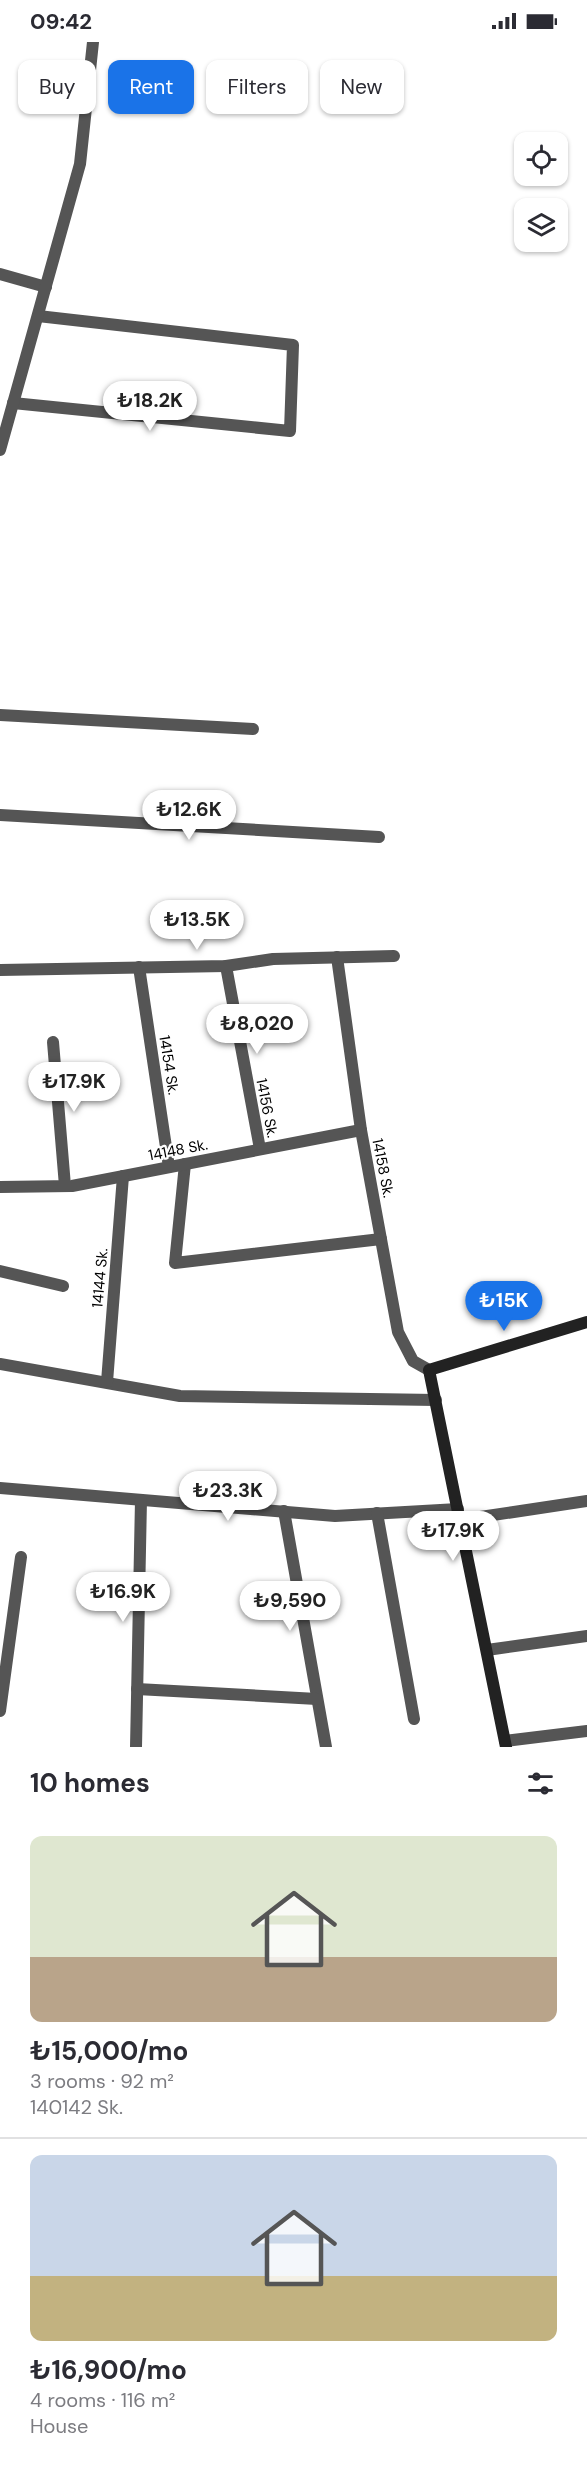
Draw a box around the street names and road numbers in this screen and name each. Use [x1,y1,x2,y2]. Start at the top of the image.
street label: 14154 Sk. [154,1034,184,1096]
street label: 14156 Sk. [251,1077,283,1140]
street label: 14148 Sk. [147,1134,209,1166]
street label: 14158 Sk. [367,1137,399,1199]
street label: 14144 Sk. [87,1247,113,1309]

